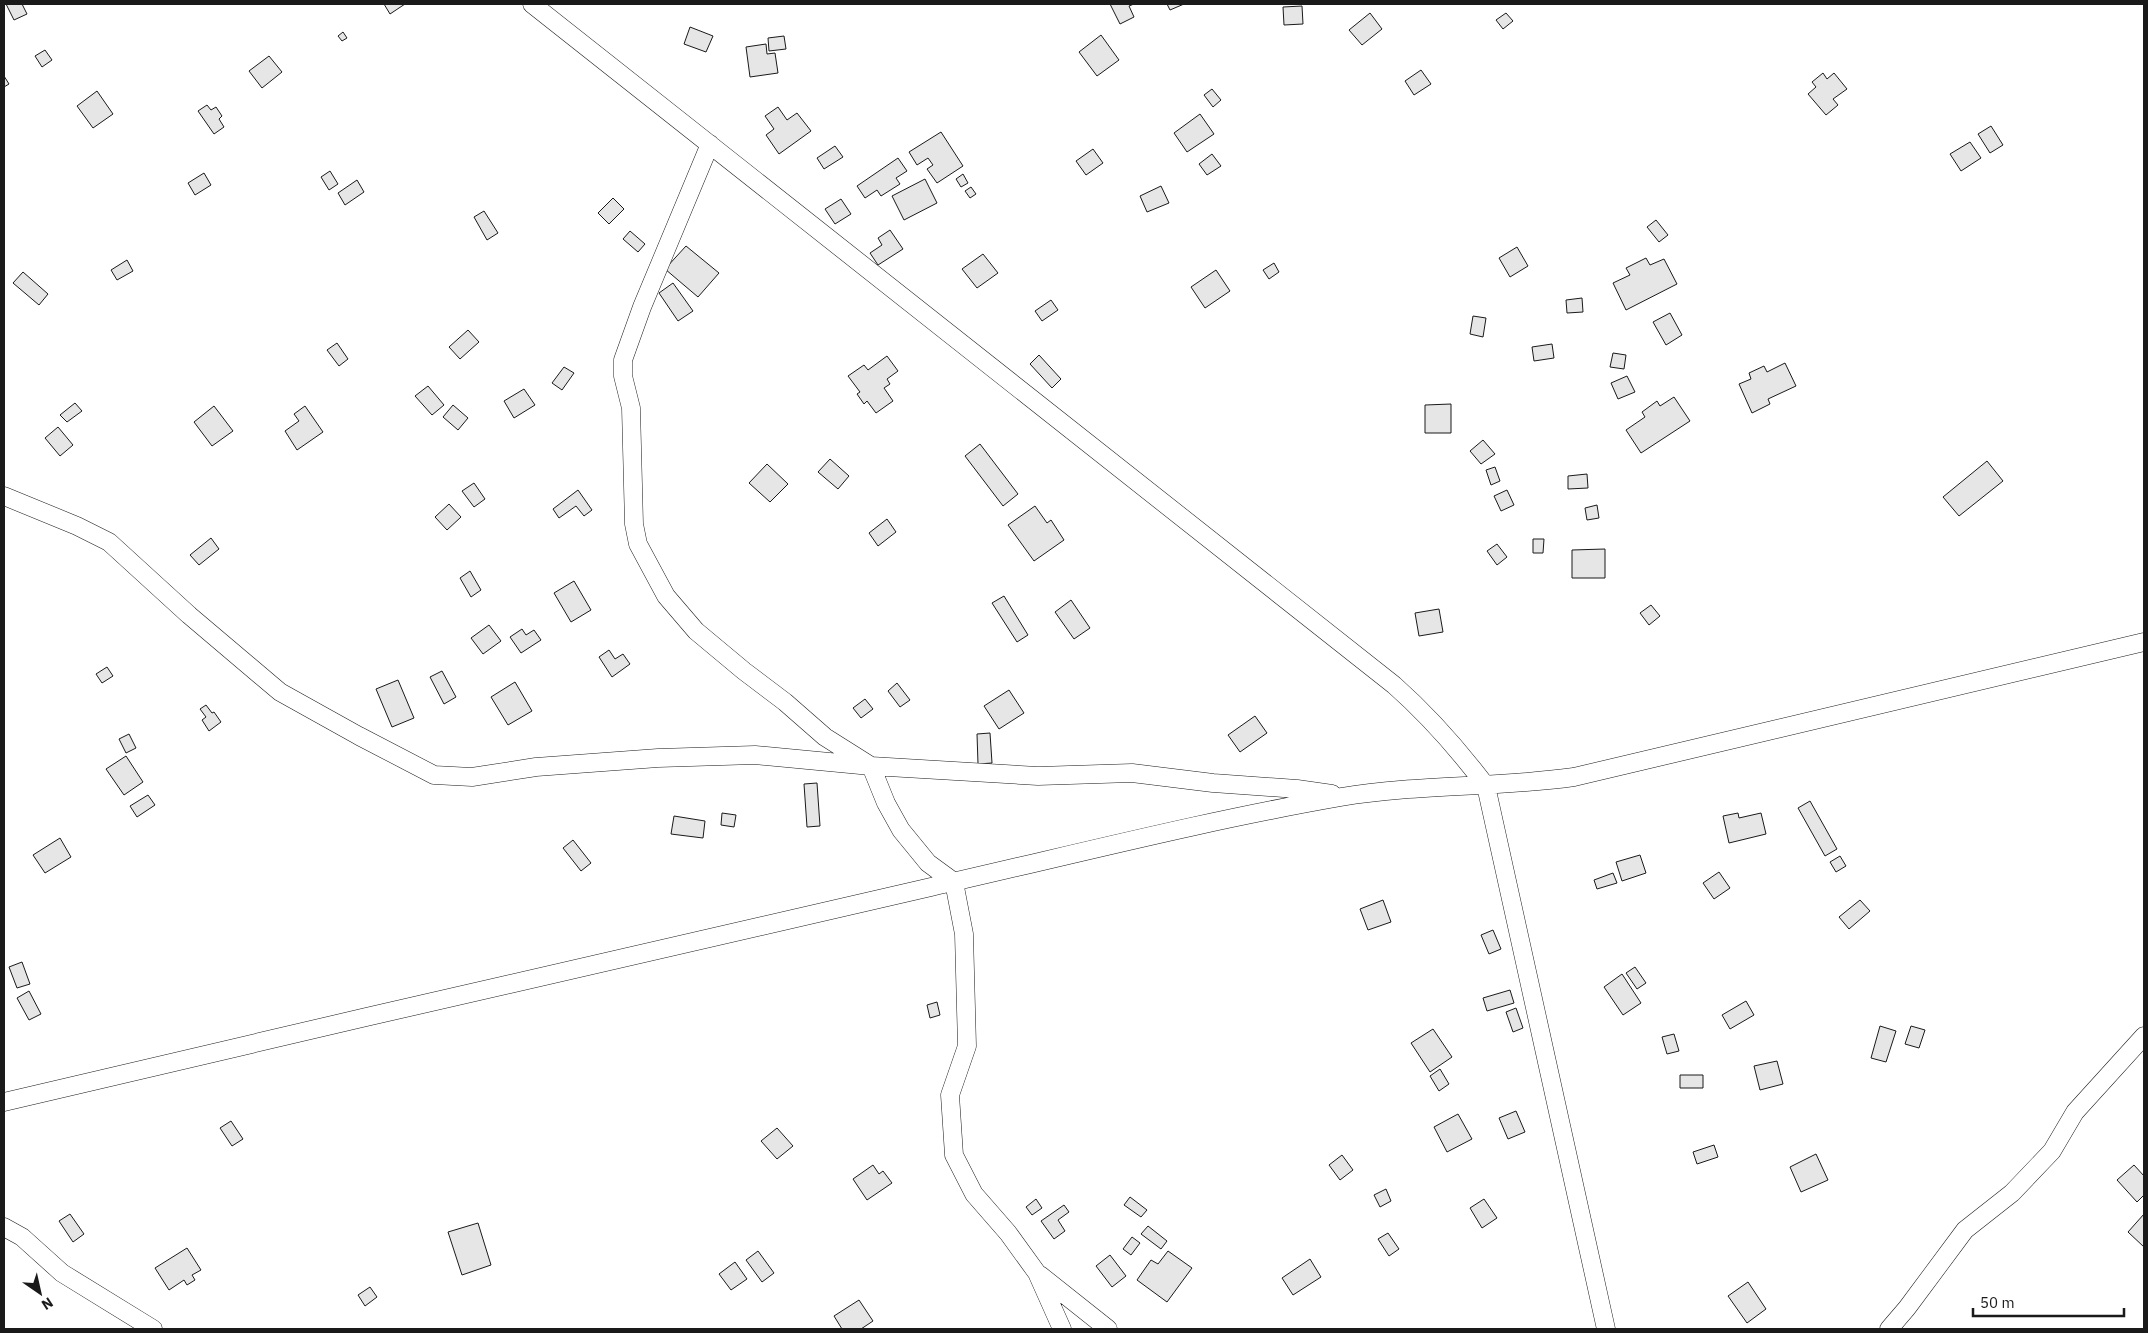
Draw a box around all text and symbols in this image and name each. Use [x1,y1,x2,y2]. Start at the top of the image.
north arrow [15,1268,65,1318]
scale bar [1973,1286,2124,1318]
text: N [38,1293,57,1314]
text: 50 m [1980,1293,2015,1312]

